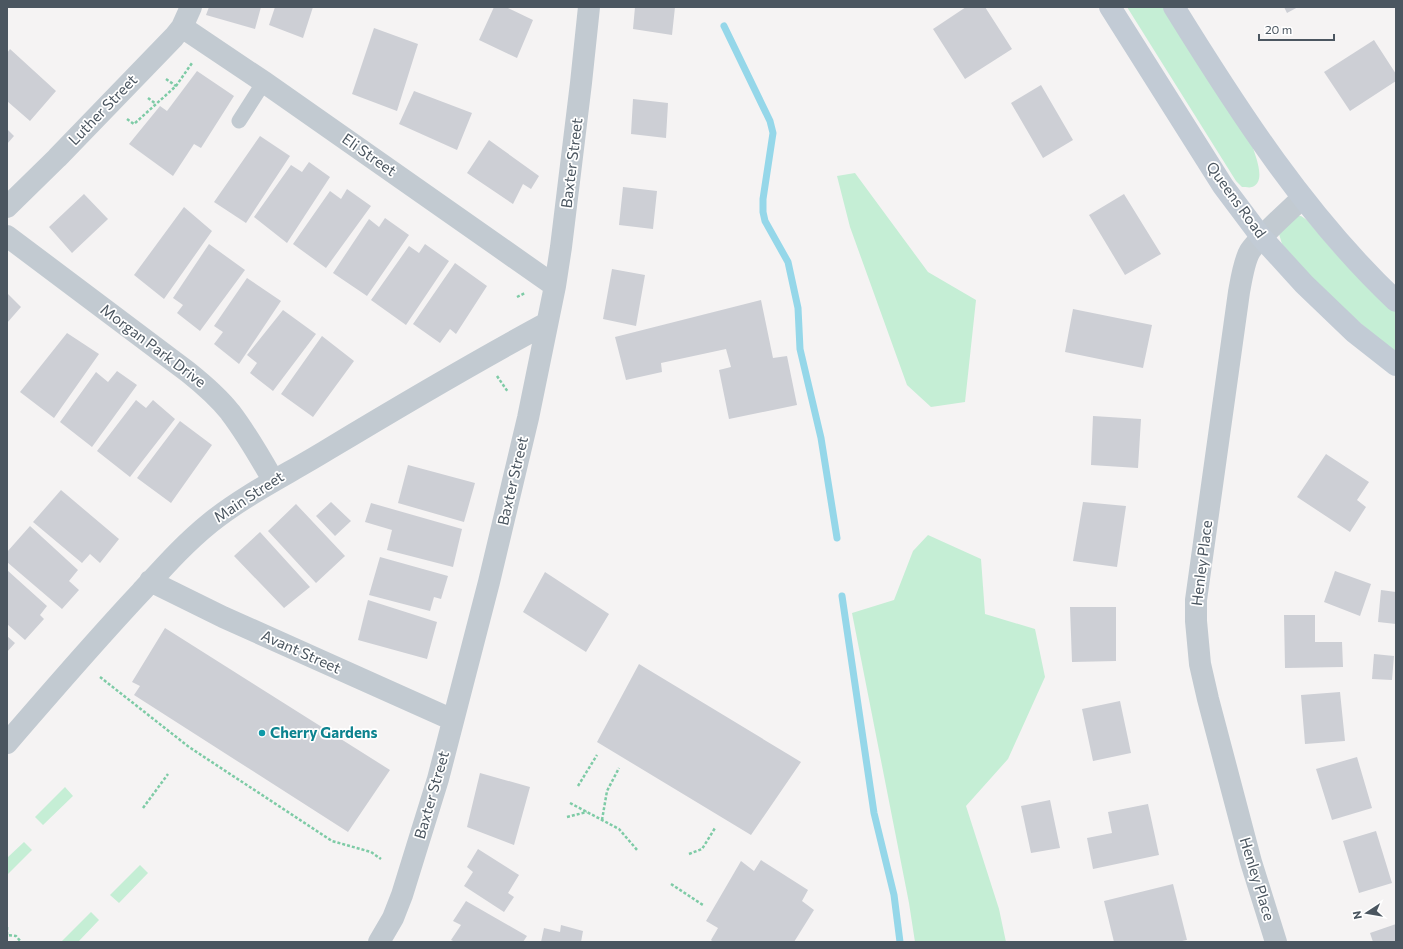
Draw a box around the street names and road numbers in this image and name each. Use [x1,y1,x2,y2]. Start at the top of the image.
street label: Luther Street [64,70,140,148]
street label: Baxter Street [557,117,585,209]
street label: Eli Street [339,129,400,179]
street label: Queens Road [1203,158,1270,241]
street label: Morgan Park Drive [97,300,210,391]
street label: Baxter Street [493,435,531,527]
street label: Main Street [210,467,287,525]
street label: Henley Place [1187,519,1215,607]
street label: Avant Street [259,626,344,677]
street label: Baxter Street [410,749,452,841]
street label: Henley Place [1237,835,1279,923]

